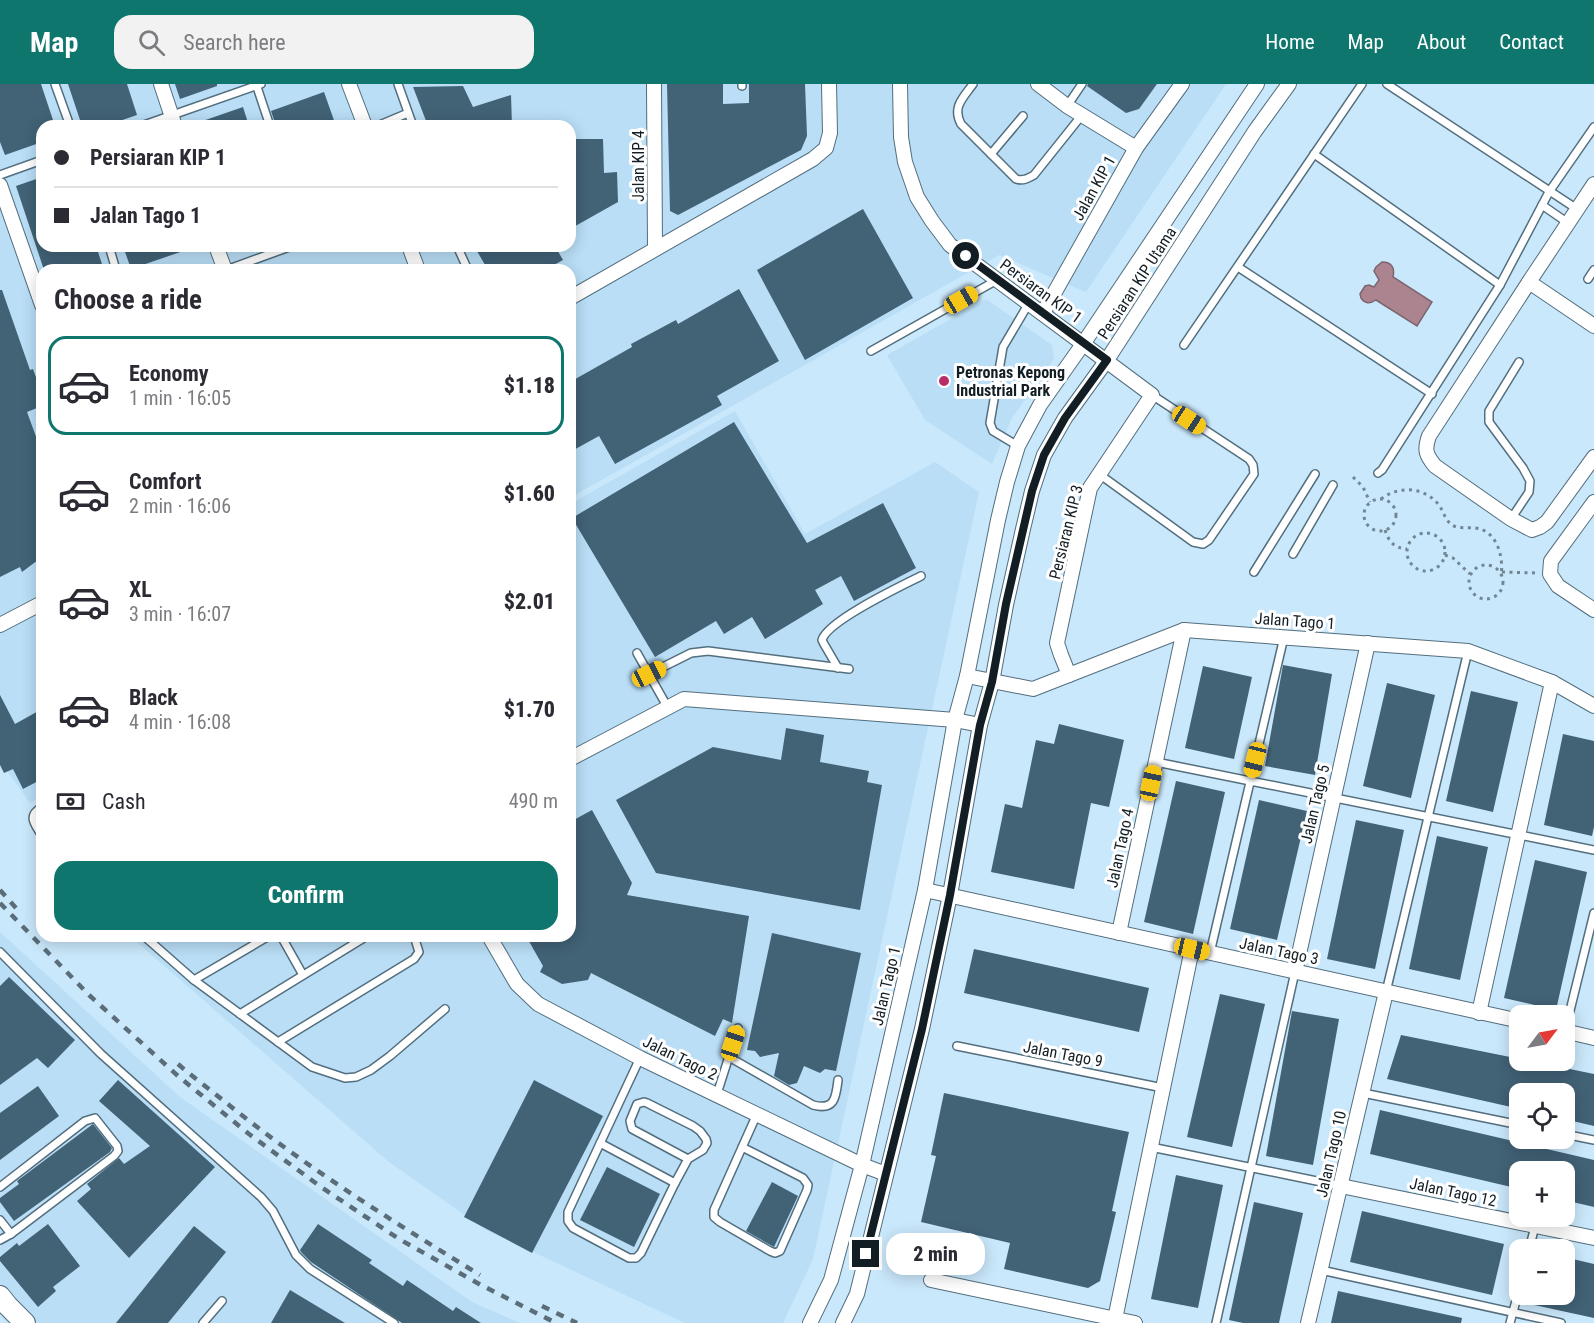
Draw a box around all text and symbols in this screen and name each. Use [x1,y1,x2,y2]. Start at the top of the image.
search box [114,15,534,69]
text: Map [30,26,78,59]
icon: search [135,26,168,59]
text: Search here [183,30,286,55]
text: Home [1265,30,1315,54]
text: Map [1348,30,1384,54]
text: About [1417,30,1466,54]
text: Contact [1499,30,1564,54]
street label: Jalan KIP 4 [629,130,648,202]
text: Persiaran KIP 1 [90,145,226,170]
street label: Jalan KIP 1 [1068,152,1120,224]
text: Jalan Tago 1 [90,203,201,228]
street label: Persiaran KIP Utama [1094,223,1180,343]
route start [952,242,979,269]
street label: Persiaran KIP 1 [996,255,1086,327]
car [941,283,981,317]
text: Choose a ride [54,284,202,316]
icon: car [57,359,111,413]
text: Economy [129,361,209,386]
place label: Petronas Kepong Industrial Park [956,363,1065,400]
text: $1.18 [504,373,555,398]
marker: Petronas Kepong Industrial Park [937,374,951,388]
text: 1 min · 16:05 [129,386,231,410]
car [1169,403,1209,437]
icon: car [57,467,111,521]
text: Comfort [129,469,202,494]
text: $1.60 [504,481,555,506]
street label: Persiaran KIP 3 [1045,483,1087,581]
text: 2 min · 16:06 [129,494,231,518]
icon: car [57,575,111,629]
text: XL [129,577,152,602]
text: $2.01 [504,589,555,614]
text: 3 min · 16:07 [129,602,231,626]
street label: Jalan Tago 1 [1254,609,1336,633]
car [629,658,669,690]
icon: car [57,683,111,737]
text: Black [129,685,178,710]
text: $1.70 [504,697,555,722]
text: 4 min · 16:08 [129,710,231,734]
car [1242,740,1268,780]
street label: Jalan Tago 5 [1297,763,1333,845]
car [1138,764,1164,802]
icon: cash [54,785,87,818]
text: Cash [102,789,146,814]
text: 490 m [509,789,558,813]
street label: Jalan Tago 4 [1102,807,1138,889]
button: Confirm [54,861,558,930]
street label: Jalan Tago 3 [1238,933,1320,969]
car [1172,936,1212,962]
street label: Jalan Tago 1 [868,945,904,1027]
north arrow [1509,1005,1575,1071]
map controls [1509,1005,1575,1305]
car [719,1023,747,1063]
street label: Jalan Tago 2 [640,1032,720,1084]
street label: Jalan Tago 9 [1022,1037,1104,1071]
button: locate [1509,1083,1575,1149]
street label: Jalan Tago 10 [1312,1109,1350,1199]
button: + [1509,1161,1575,1227]
street label: Jalan Tago 12 [1408,1174,1498,1210]
callout: 2 min [887,1233,986,1275]
button: − [1509,1239,1575,1305]
route end [852,1240,879,1267]
text: 2 min [913,1242,958,1266]

